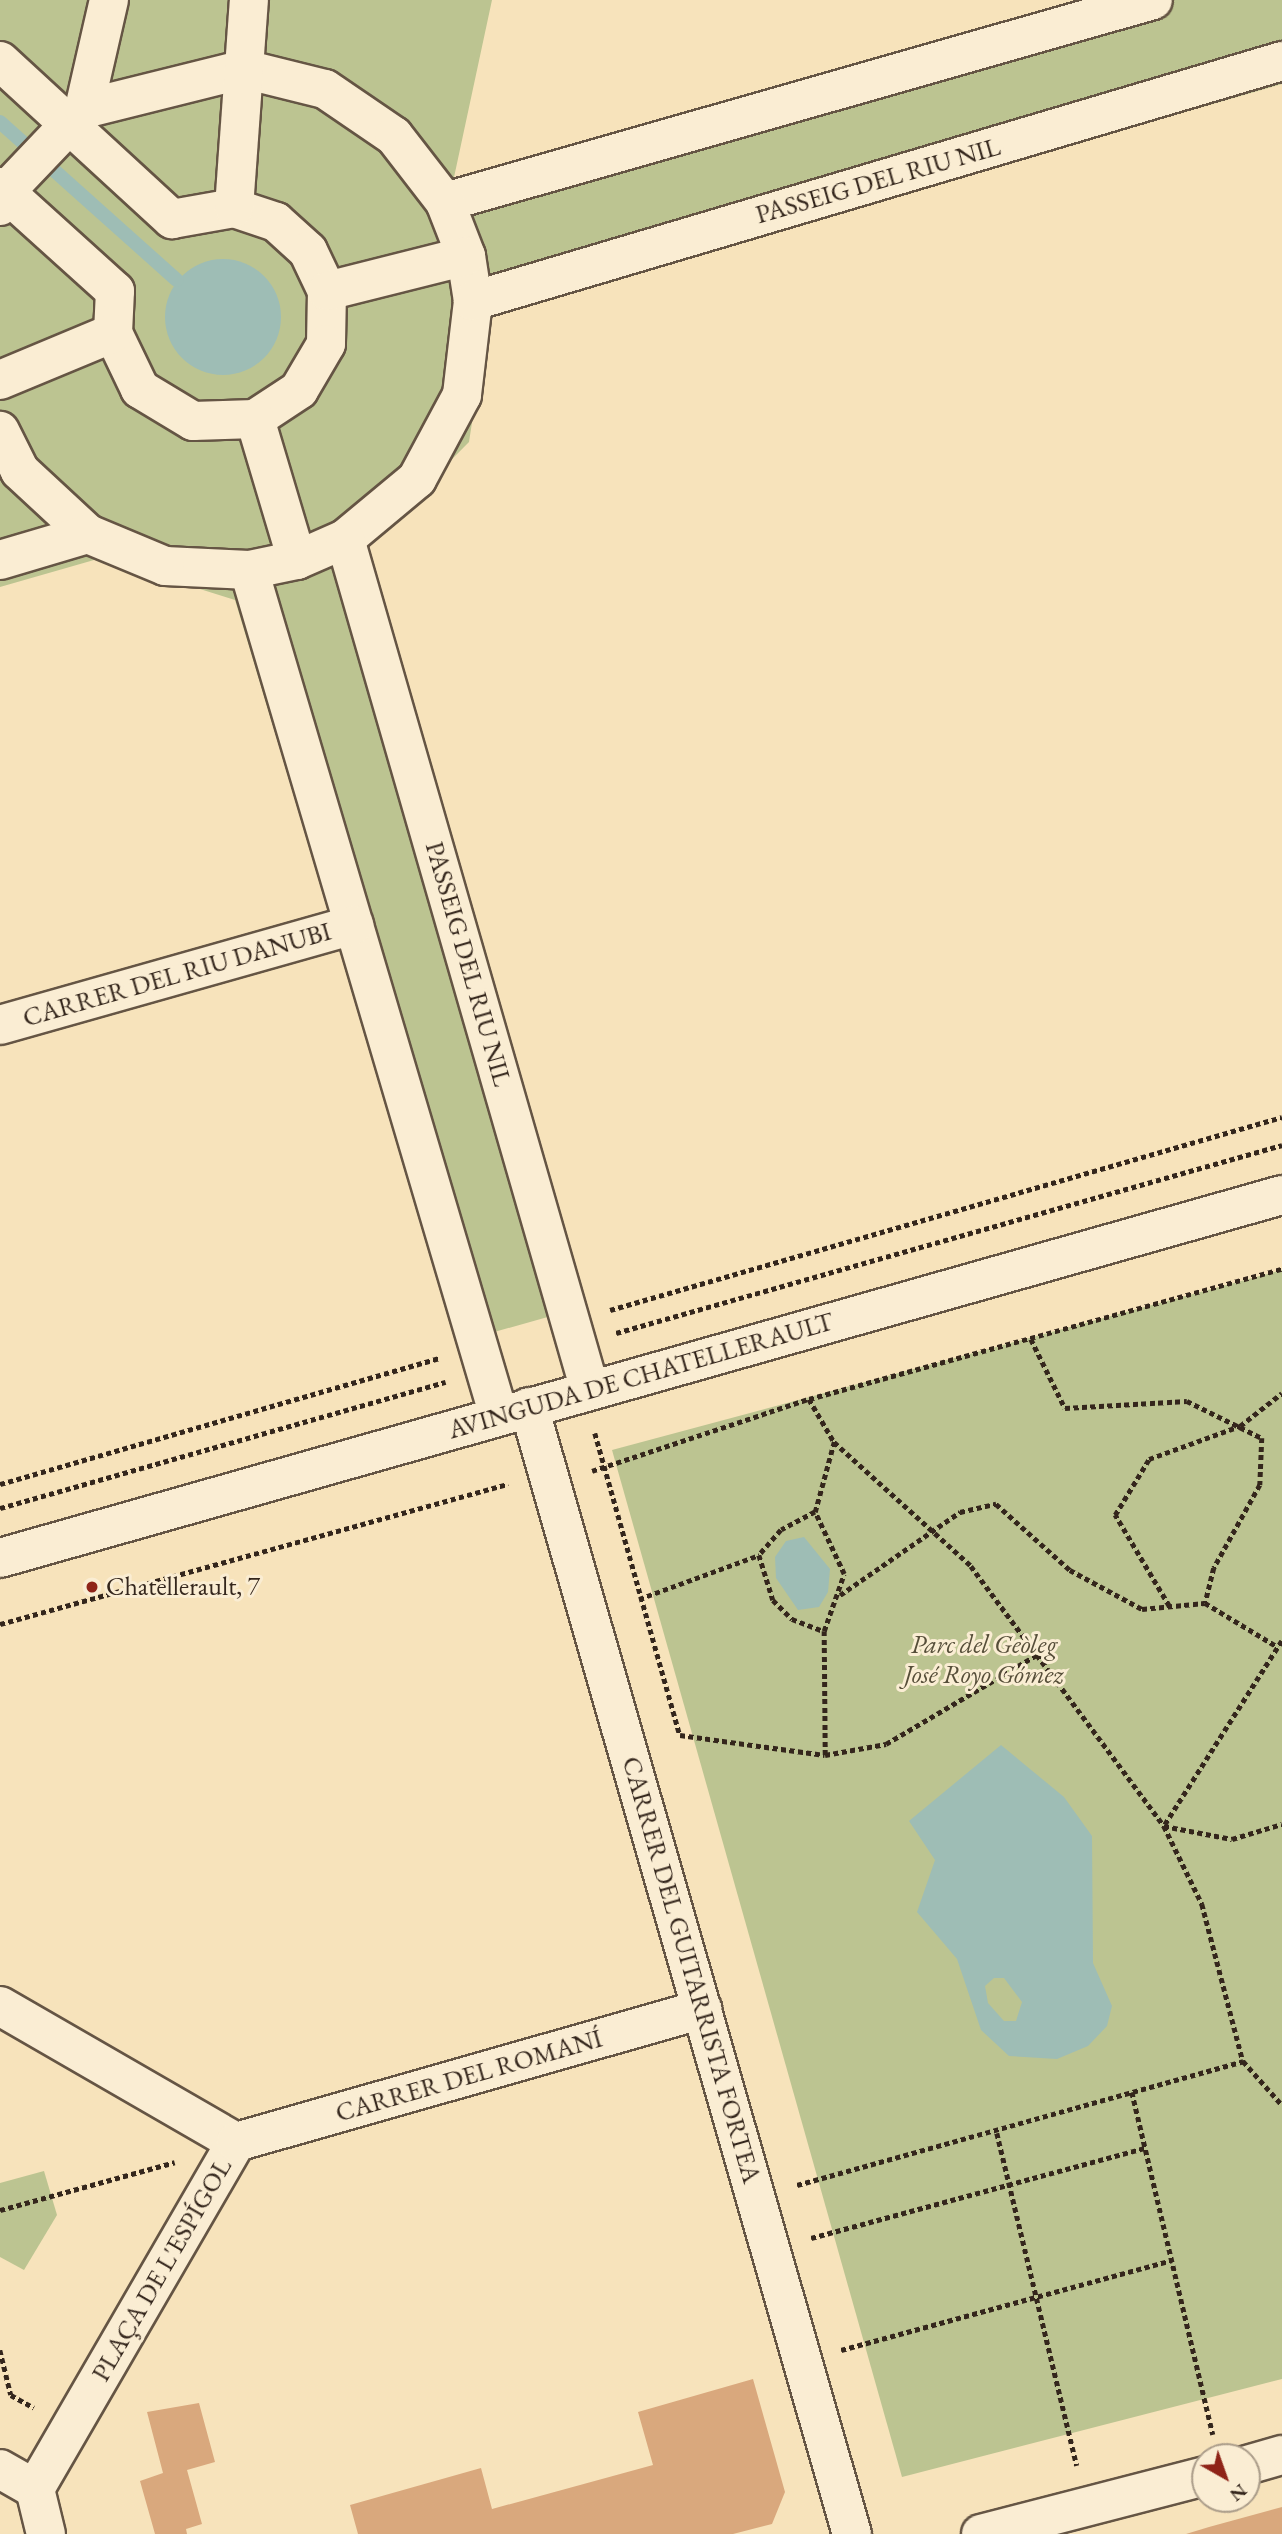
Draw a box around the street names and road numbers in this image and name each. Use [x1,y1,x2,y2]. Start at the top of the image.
street label: PASSEIG DEL RIU NIL [752,131,1004,231]
street label: PASSEIG DEL RIU NIL [418,838,518,1090]
street label: CARRER DEL RIU DANUBI [19,916,335,1034]
street label: AVINGUDA DE CHATELLERAULT [445,1306,837,1446]
street label: CARRER DEL GUITARRISTA FORTEA [615,1753,767,2187]
street label: CARRER DEL ROMANÍ [332,2023,606,2129]
street label: PLAÇA DE L'ESPÍGOL [85,2153,239,2387]

